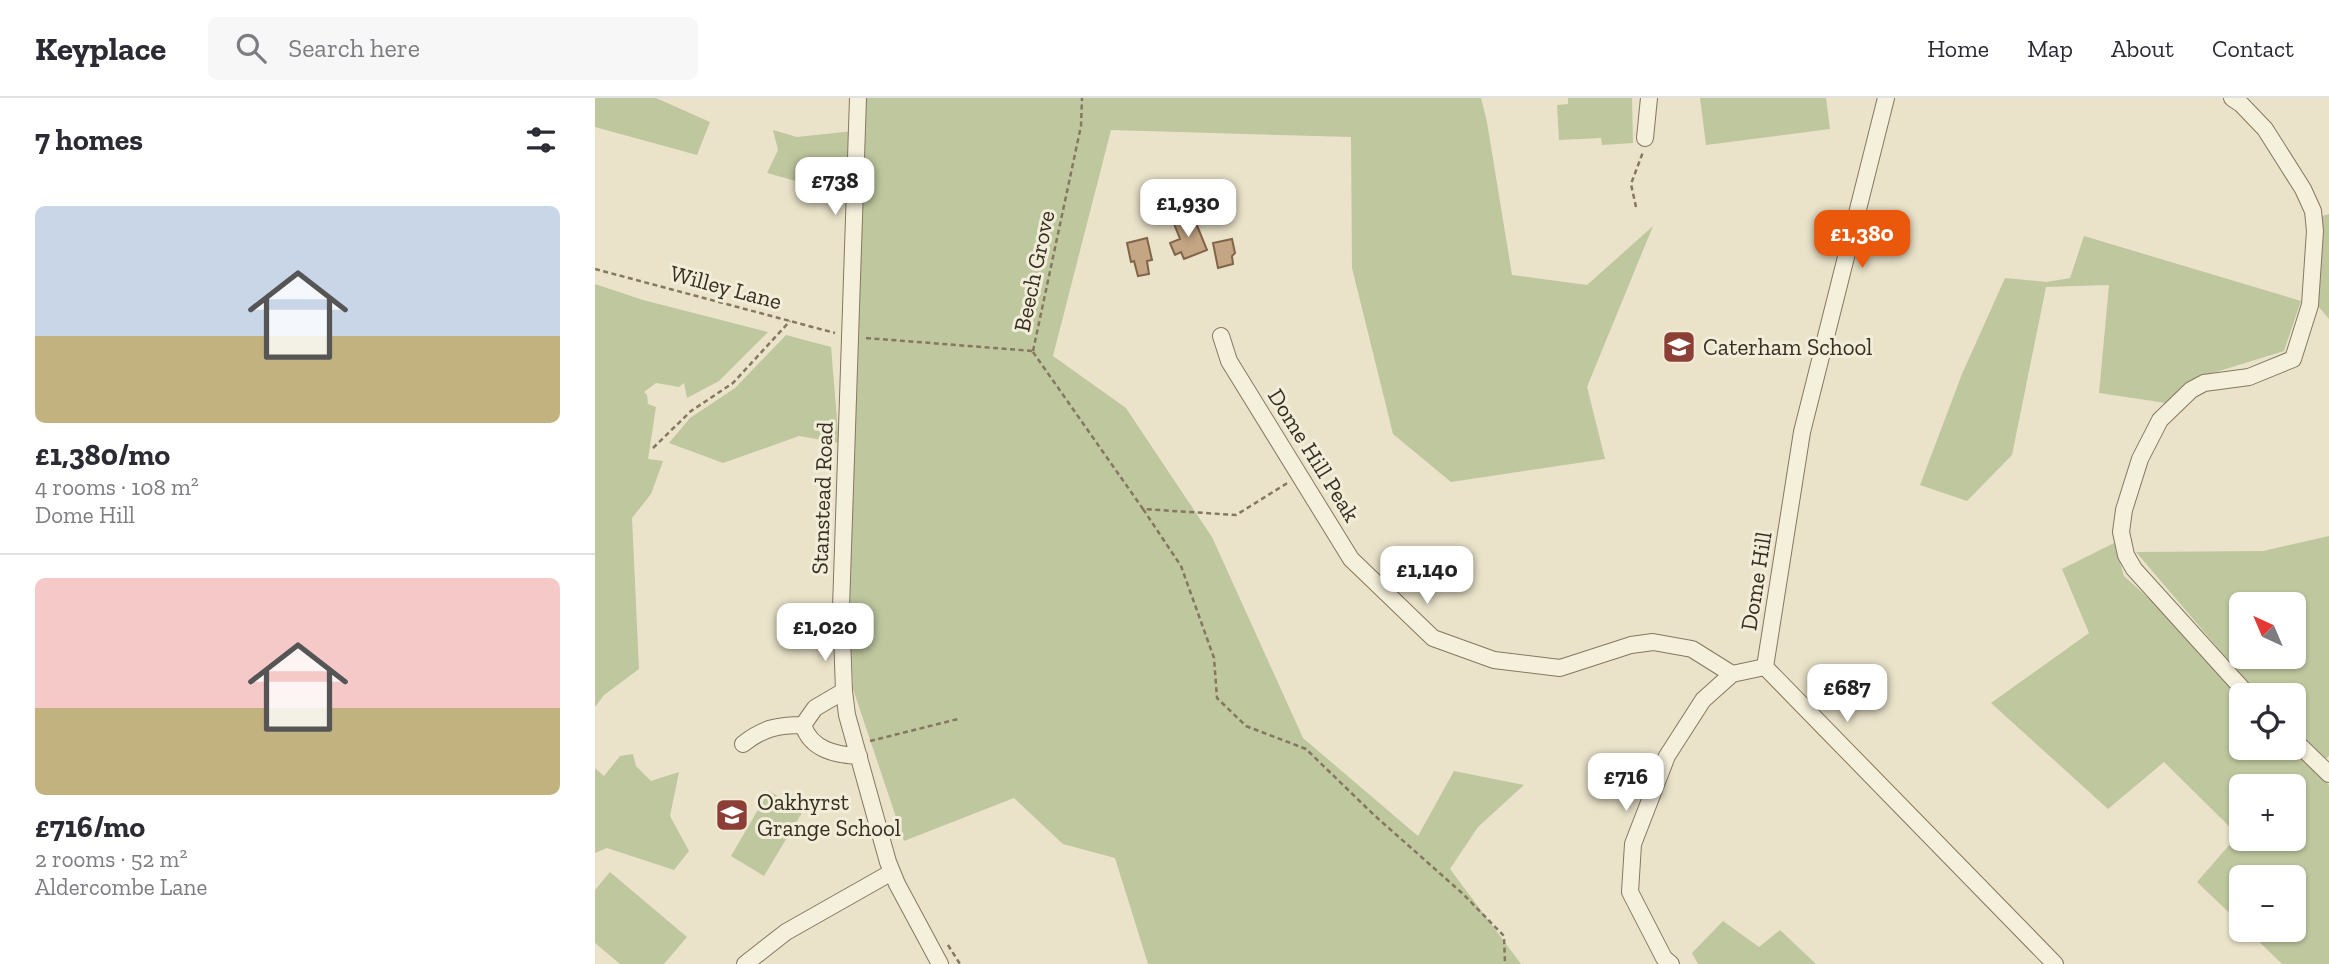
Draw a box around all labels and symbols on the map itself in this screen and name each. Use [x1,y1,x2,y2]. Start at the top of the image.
pin: £738 [794,158,876,217]
pin: £1,930 [1131,180,1245,239]
street label: Beech Grove [1008,208,1060,334]
pin: £1,380 [1805,211,1919,270]
street label: Willey Lane [667,259,785,315]
school or university icon: Caterham School [1660,328,1698,366]
place label: Caterham School [1703,333,1872,361]
street label: Dome Hill Peak [1262,383,1366,527]
street label: Stanstead Road [805,421,839,575]
street label: Dome Hill [1734,529,1778,633]
pin: £1,140 [1370,546,1484,606]
north arrow [2229,592,2307,668]
pin: £1,020 [768,603,882,663]
pin: £687 [1806,664,1888,724]
pin: £716 [1585,754,1667,813]
place label: Oakhyrst Grange School [757,788,901,842]
school or university icon: Oakhyrst Grange School [713,796,751,834]

